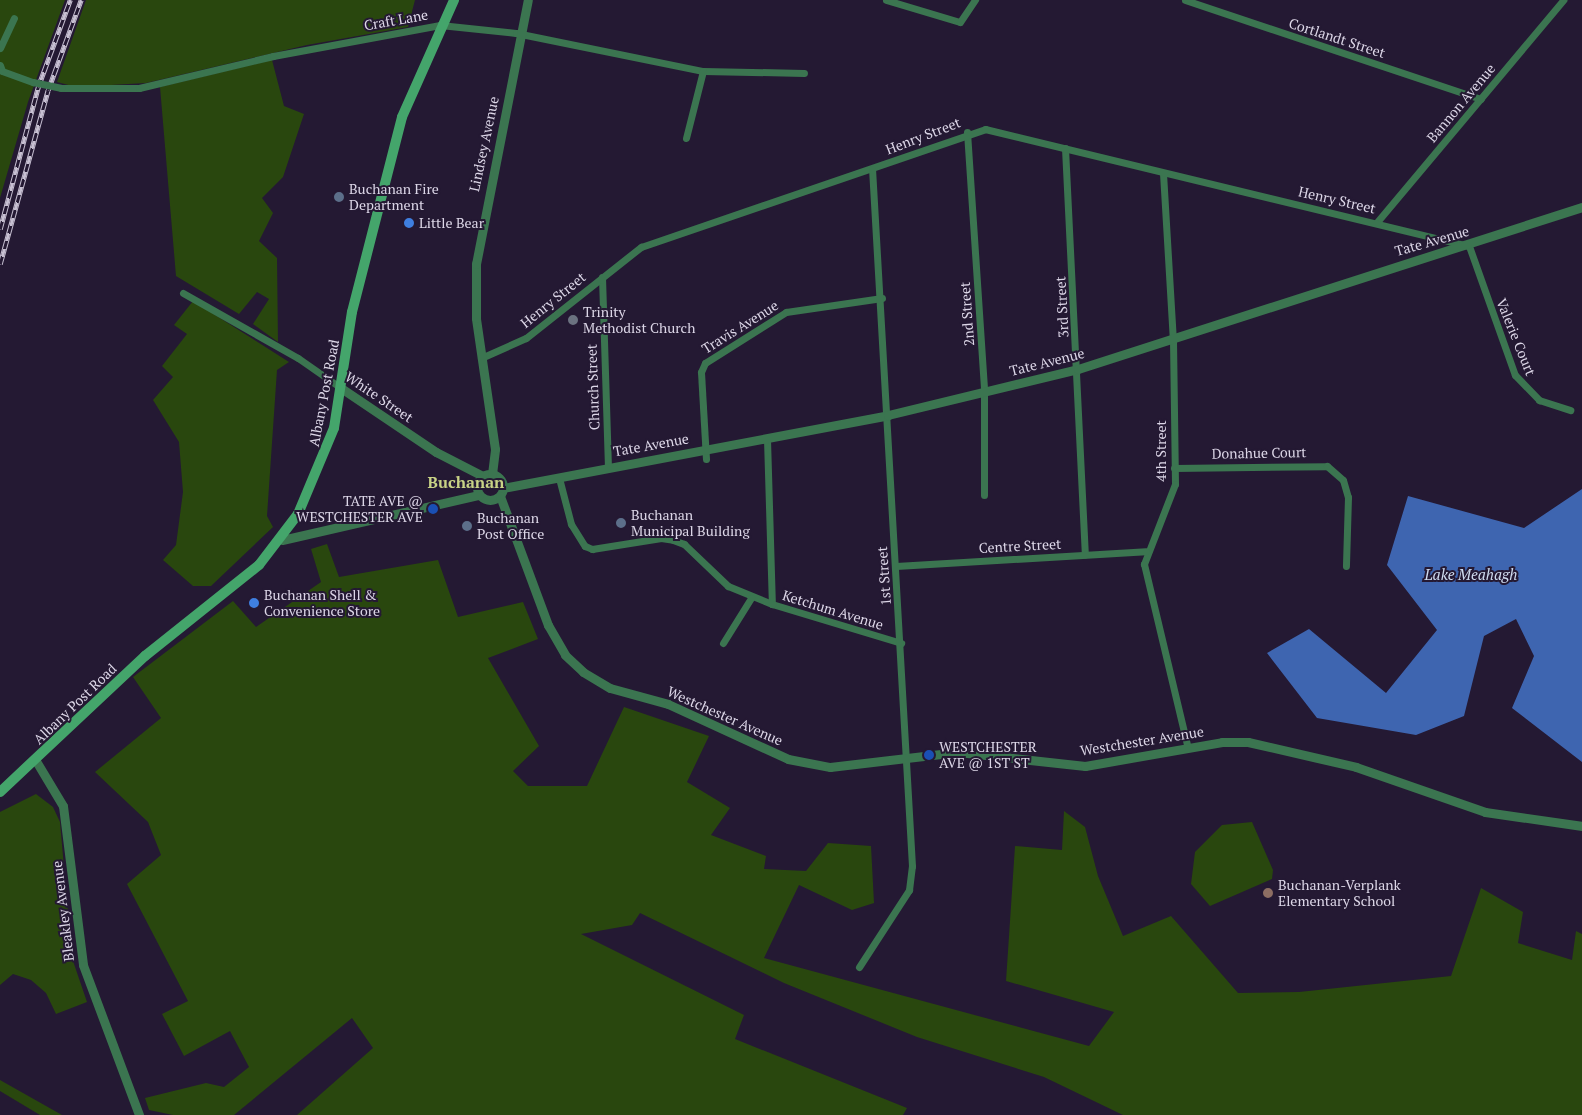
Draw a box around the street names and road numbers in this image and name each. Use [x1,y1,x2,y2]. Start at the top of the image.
street label: Craft Lane [363,6,429,34]
street label: Cortlandt Street [1287,15,1387,61]
street label: Bannon Avenue [1423,60,1499,146]
street label: Lindsey Avenue [466,95,502,193]
street label: Henry Street [883,114,963,158]
street label: Henry Street [1297,183,1377,217]
street label: Tate Avenue [1393,222,1471,260]
street label: Henry Street [517,269,589,331]
street label: 3rd Street [1052,276,1072,338]
street label: 2nd Street [956,281,978,347]
street label: Valerie Court [1493,296,1539,378]
street label: Travis Avenue [699,297,781,357]
street label: Albany Post Road [305,338,343,448]
street label: Church Street [583,344,603,430]
street label: Tate Avenue [1008,345,1086,379]
street label: White Street [342,368,416,426]
street label: 4th Street [1153,420,1169,482]
street label: Tate Avenue [612,430,690,460]
street label: Donahue Court [1211,444,1307,462]
street label: Centre Street [978,535,1062,557]
street label: 1st Street [874,546,894,606]
street label: Ketchum Avenue [780,587,886,633]
street label: Albany Post Road [30,660,120,748]
street label: Westchester Avenue [664,683,786,749]
street label: Westchester Avenue [1079,723,1205,759]
street label: Bleakley Avenue [48,860,78,962]

